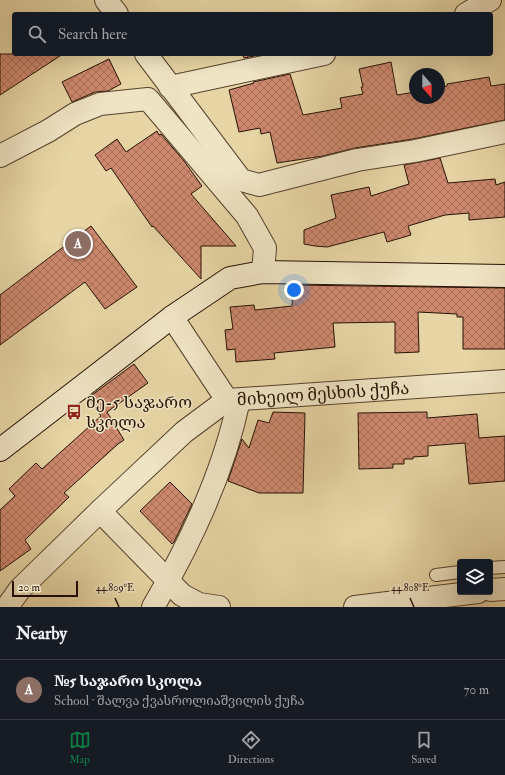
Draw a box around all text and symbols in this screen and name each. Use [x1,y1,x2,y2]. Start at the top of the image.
search box [12,12,493,56]
icon: search [26,23,48,45]
text: Search here [58,25,127,44]
north arrow [409,68,445,104]
pin: A [65,229,91,259]
your location [284,280,304,300]
street label: მიხეილ მესხის ქუჩა [236,377,410,410]
place label: მე-5 საჯარო სკოლა [86,392,192,433]
bus stop icon: მე-5 საჯარო სკოლა [65,403,83,421]
map controls [457,559,493,595]
button: layers [457,559,493,595]
scale bar [12,579,78,598]
text: 20 m [18,581,40,594]
text: 44.809°E [96,582,134,594]
text: 44.808°E [391,582,429,594]
text: Nearby [16,623,67,644]
text: №5 საჯარო სკოლა [54,672,202,691]
text: A [25,682,33,698]
text: 70 m [464,682,489,698]
text: School · შალვა ქვასროლიაშვილის ქუჩა [54,693,305,709]
tab: Map [69,729,91,766]
tab: Directions [228,729,274,766]
tab: Saved [411,729,436,766]

